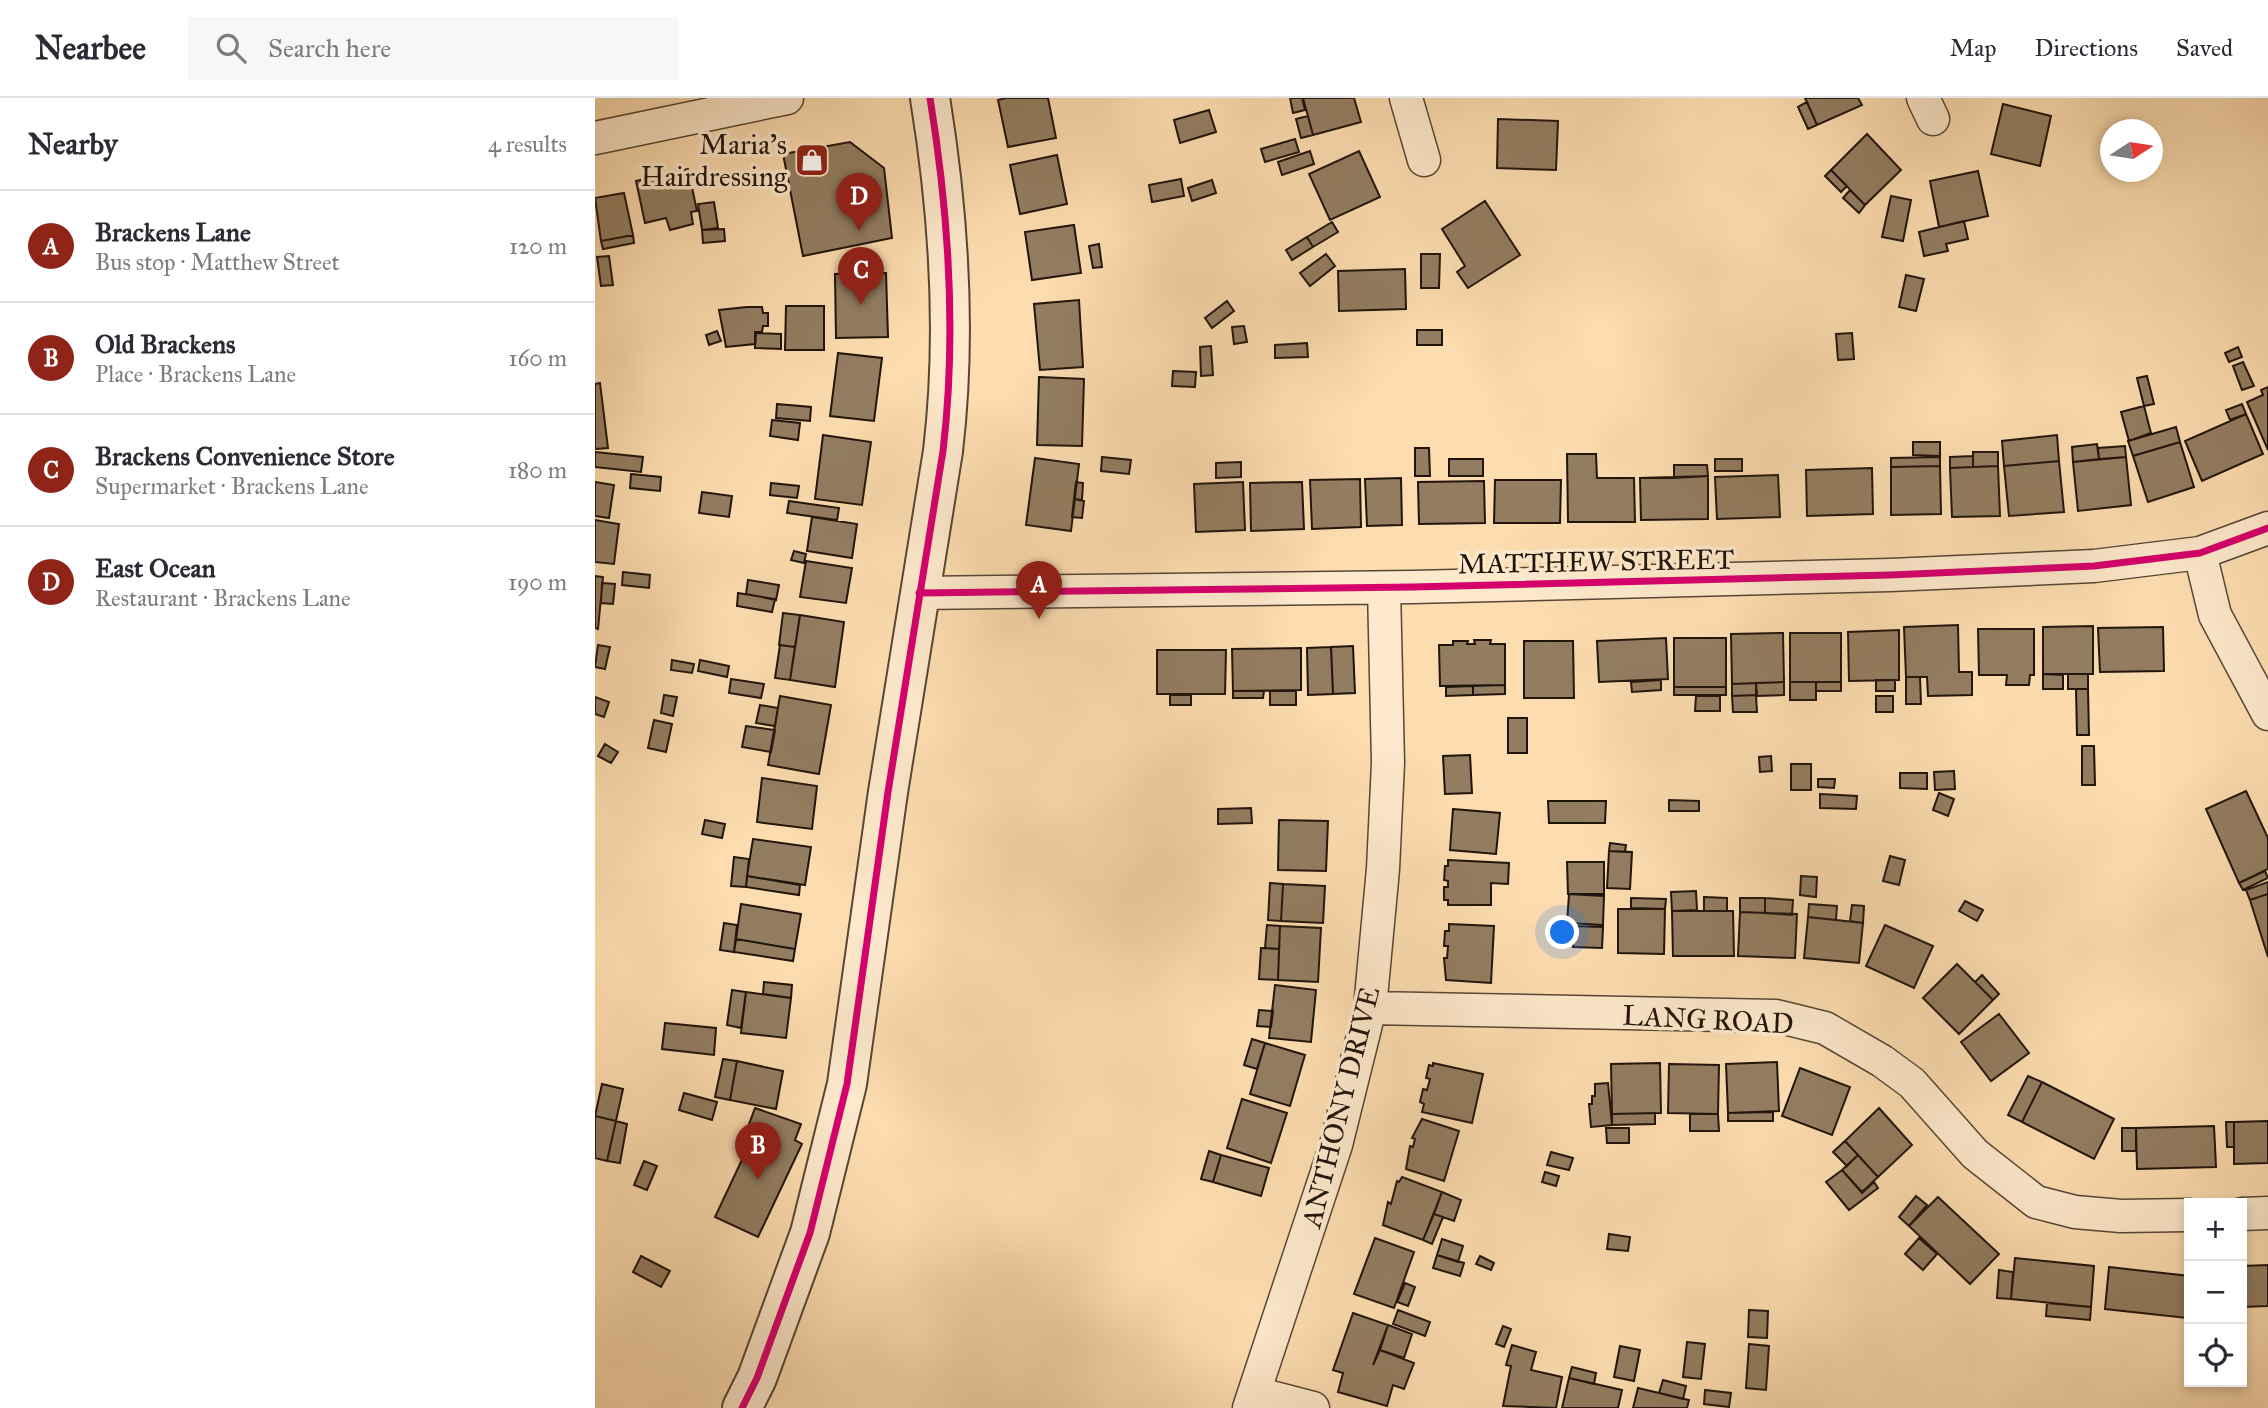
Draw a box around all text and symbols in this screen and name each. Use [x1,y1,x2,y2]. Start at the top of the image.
search box [188,17,678,80]
text: Nearbee [35,28,146,68]
icon: search [212,29,250,67]
text: Search here [268,32,391,64]
text: Map [1950,33,1997,63]
text: Directions [2035,33,2138,63]
text: Saved [2176,33,2233,63]
north arrow [2100,119,2163,182]
text: Nearby [28,126,118,162]
place label: Maria's Hairdressing [641,127,788,194]
text: 4 results [488,130,567,158]
shop icon: Maria's Hairdressing [793,141,831,179]
pin: D [836,173,882,231]
text: Brackens Lane [95,216,251,248]
text: A [43,232,59,260]
text: 120 m [509,232,567,260]
pin: C [838,247,884,305]
text: Bus stop · Matthew Street [95,248,340,276]
text: Old Brackens [95,328,235,360]
text: B [43,344,59,372]
text: 160 m [509,344,567,372]
text: Place · Brackens Lane [95,360,296,388]
text: Brackens Convenience Store [95,440,394,472]
text: C [43,456,59,484]
text: 180 m [508,456,567,484]
text: Supermarket · Brackens Lane [95,472,369,500]
street label: MATTHEW STREET [1457,542,1735,581]
text: East Ocean [95,552,216,584]
pin: A [1016,561,1062,619]
text: D [42,568,60,596]
text: 190 m [508,568,567,596]
text: Restaurant · Brackens Lane [95,584,351,612]
your location [1545,915,1579,949]
street label: ANTHONY DRIVE [1293,983,1387,1232]
street label: LANG ROAD [1621,998,1794,1041]
pin: B [735,1122,781,1180]
map controls [2184,1198,2247,1387]
button: + [2184,1198,2247,1261]
button: − [2184,1261,2247,1324]
button: locate [2184,1324,2247,1387]

